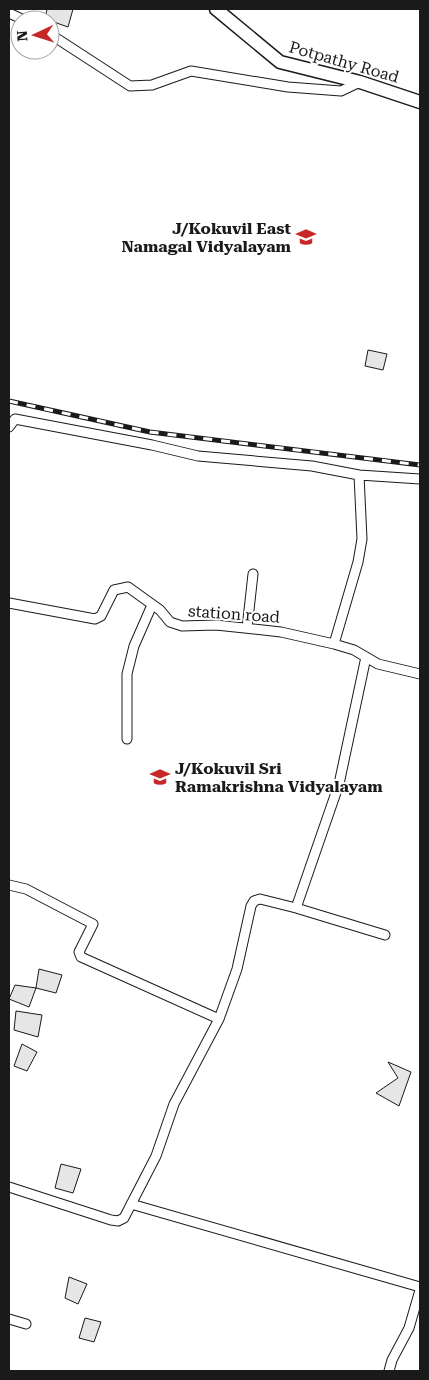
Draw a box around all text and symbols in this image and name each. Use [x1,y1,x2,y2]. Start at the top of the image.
north arrow [10,10,60,60]
text: N [14,30,30,42]
street label: Potpathy Road [287,37,401,87]
place label: J/Kokuvil East Namagal Vidyalayam [121,219,292,256]
school or university icon: J/Kokuvil East Namagal Vidyalayam [295,226,317,248]
street label: station road [187,601,281,627]
place label: J/Kokuvil Sri Ramakrishna Vidyalayam [175,759,383,796]
school or university icon: J/Kokuvil Sri Ramakrishna Vidyalayam [149,766,171,788]

